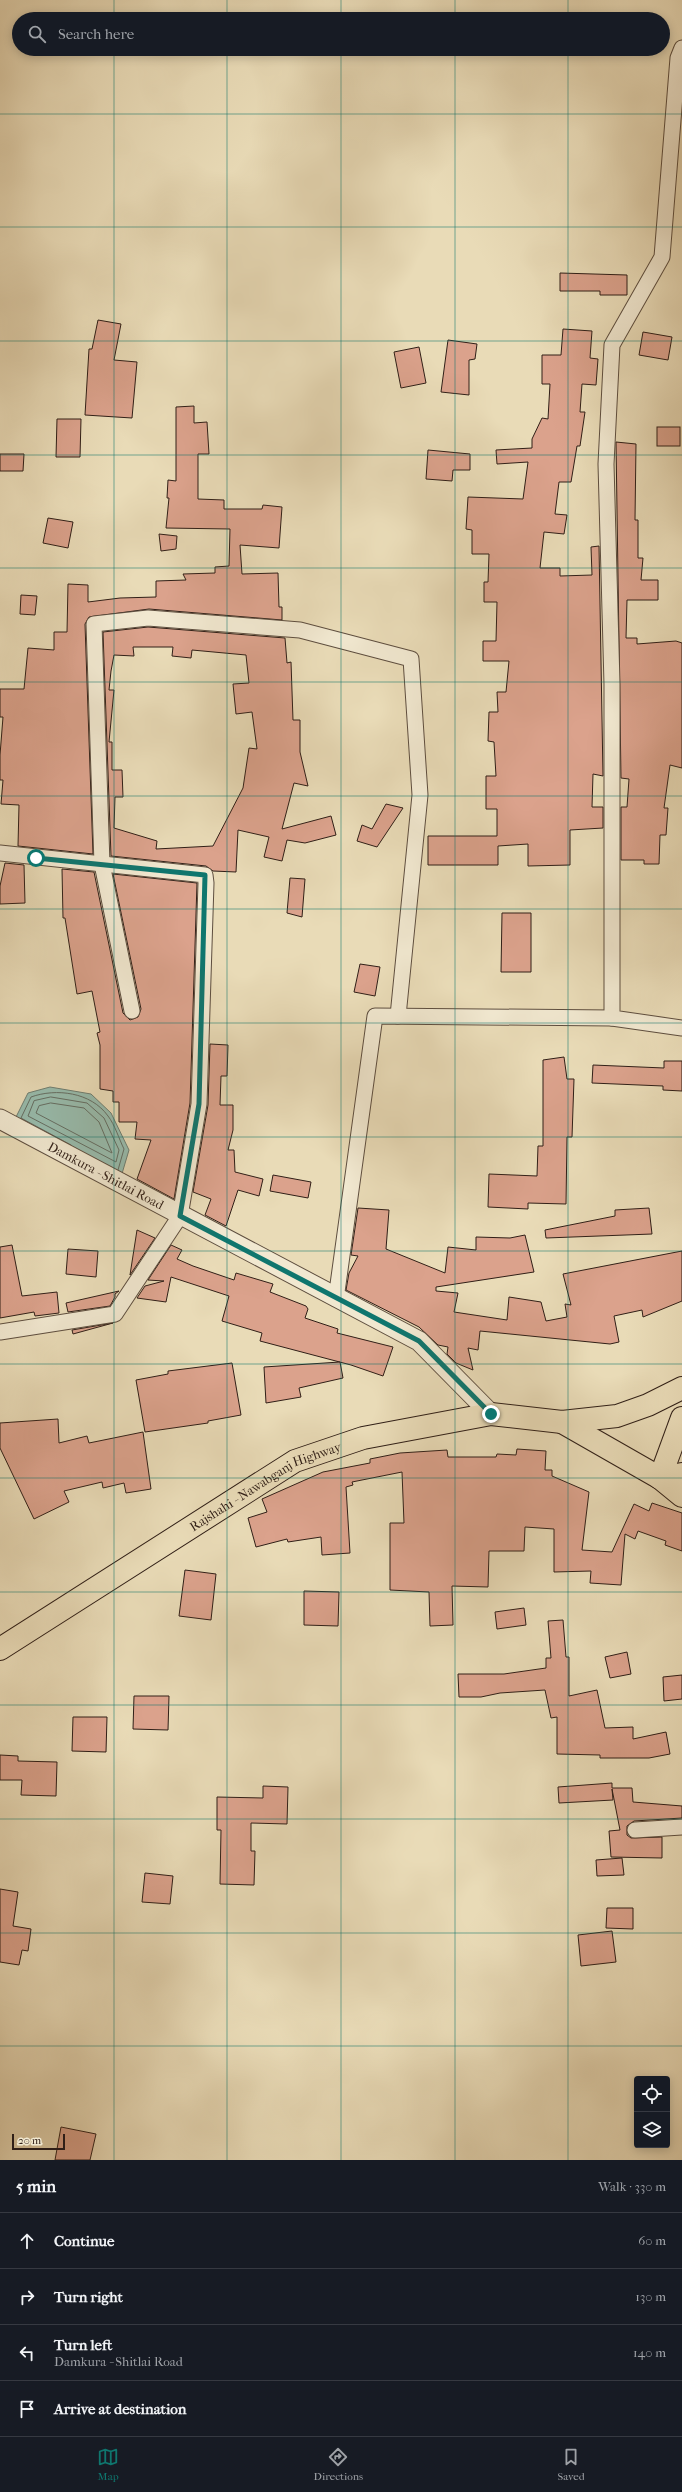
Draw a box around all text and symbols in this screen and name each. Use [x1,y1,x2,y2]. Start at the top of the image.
search box [12,12,670,56]
icon: search [26,23,48,45]
text: Search here [58,25,134,43]
route start [27,849,45,867]
street label: Damkura - Shitlai Road [46,1138,167,1212]
route end [482,1405,500,1423]
street label: Rajshahi - Nawabganj Highway [187,1438,344,1534]
map controls [634,2076,670,2148]
button: locate [634,2076,670,2112]
button: layers [634,2112,670,2148]
scale bar [12,2132,65,2151]
text: 20 m [18,2134,41,2147]
text: 5 min [16,2176,56,2196]
text: Walk · 330 m [598,2179,666,2194]
icon: ahead [16,2230,38,2252]
text: Continue [54,2232,114,2250]
text: 60 m [638,2233,666,2248]
icon: right [16,2286,38,2308]
text: Turn right [54,2288,123,2306]
text: 130 m [635,2289,666,2304]
text: Turn left [54,2336,112,2354]
icon: left [16,2342,38,2364]
text: 140 m [633,2345,666,2360]
text: Damkura - Shitlai Road [54,2354,183,2369]
icon: arrive [16,2398,38,2420]
text: Arrive at destination [54,2400,186,2418]
tab: Map [97,2446,119,2483]
tab: Directions [314,2446,363,2483]
tab: Saved [557,2446,585,2483]

